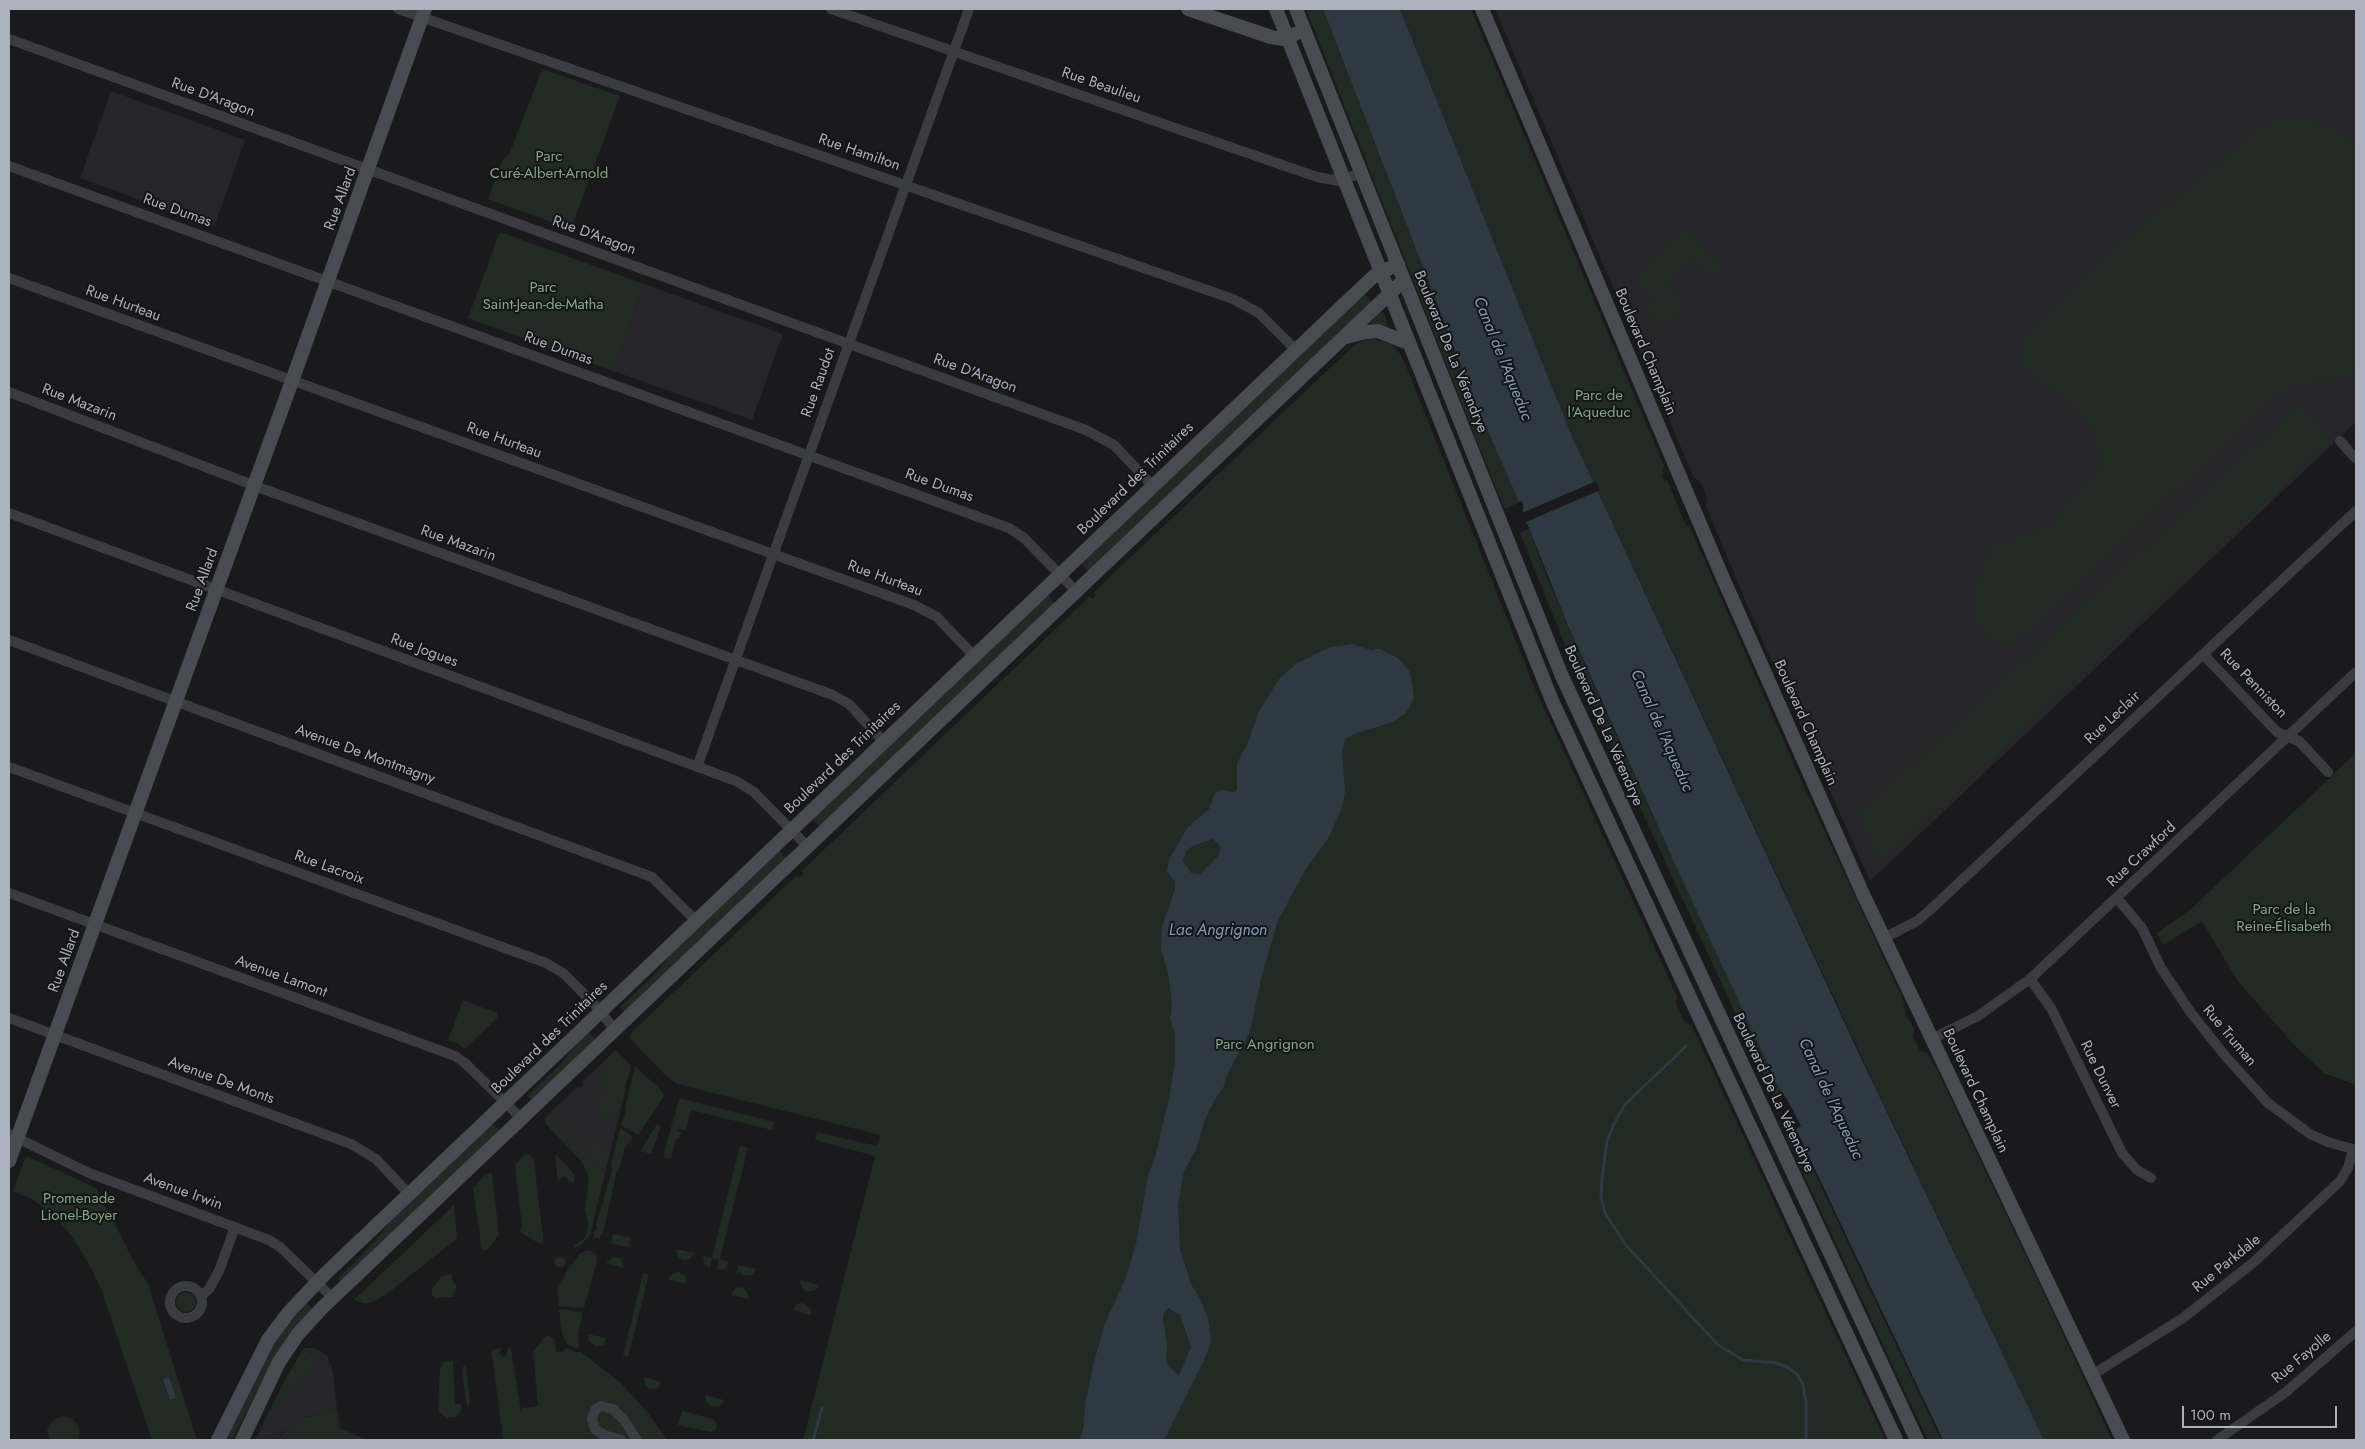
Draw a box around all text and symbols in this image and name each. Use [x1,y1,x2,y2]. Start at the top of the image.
street label: Rue Beaulieu [1059,64,1143,108]
street label: Rue D'Aragon [169,75,257,121]
street label: Rue Hamilton [816,131,902,175]
park label: Parc Curé-Albert-Arnold [490,148,608,183]
street label: Rue Allard [321,165,361,233]
street label: Rue Dumas [140,190,214,232]
street label: Rue D'Aragon [550,213,638,259]
street label: Boulevard De La Vérendrye [1409,268,1491,436]
park label: Parc Saint-Jean-de-Matha [482,279,604,314]
street label: Rue Hurteau [83,282,163,326]
street label: Boulevard Champlain [1610,286,1680,418]
water label: Canal de l'Aqueduc [1468,294,1536,424]
street label: Rue Dumas [521,328,595,370]
street label: Rue Raudot [798,346,840,420]
street label: Rue D'Aragon [931,351,1019,397]
street label: Rue Mazarin [39,380,119,426]
park label: Parc de l'Aqueduc [1567,387,1631,422]
street label: Rue Hurteau [464,419,544,463]
street label: Boulevard des Trinitaires [1074,419,1198,539]
street label: Rue Dumas [902,465,976,507]
street label: Rue Mazarin [418,522,498,566]
street label: Rue Allard [183,546,223,614]
street label: Rue Hurteau [845,557,925,601]
street label: Rue Jogues [388,630,460,672]
street label: Boulevard De La Vérendrye [1559,643,1647,809]
street label: Rue Penniston [2215,646,2291,722]
street label: Boulevard Champlain [1769,657,1841,789]
water label: Canal de l'Aqueduc [1625,667,1697,795]
street label: Rue Leclair [2081,688,2145,748]
street label: Boulevard des Trinitaires [781,698,905,818]
street label: Avenue De Montmagny [293,721,437,789]
street label: Rue Crawford [2104,819,2180,891]
street label: Rue Lacroix [292,847,366,889]
park label: Parc de la Reine-Élisabeth [2236,901,2332,936]
water label: Lac Angrignon [1169,921,1267,941]
street label: Rue Allard [45,927,85,995]
street label: Avenue Lamont [233,952,329,1002]
street label: Boulevard des Trinitaires [488,978,612,1098]
street label: Rue Truman [2198,1002,2260,1070]
street label: Boulevard De La Vérendrye [1728,1011,1818,1175]
street label: Boulevard Champlain [1938,1026,2012,1156]
water label: Canal de l'Aqueduc [1793,1035,1867,1163]
park label: Parc Angrignon [1215,1036,1315,1054]
street label: Rue Dunver [2076,1038,2124,1112]
street label: Avenue De Monts [166,1053,276,1109]
street label: Avenue Irwin [141,1169,225,1215]
park label: Promenade Lionel-Boyer [41,1190,117,1225]
street label: Rue Parkdale [2189,1231,2265,1297]
street label: Rue Fayolle [2269,1328,2335,1388]
scale bar [2185,1396,2340,1428]
text: 100 m [2190,1404,2231,1426]

